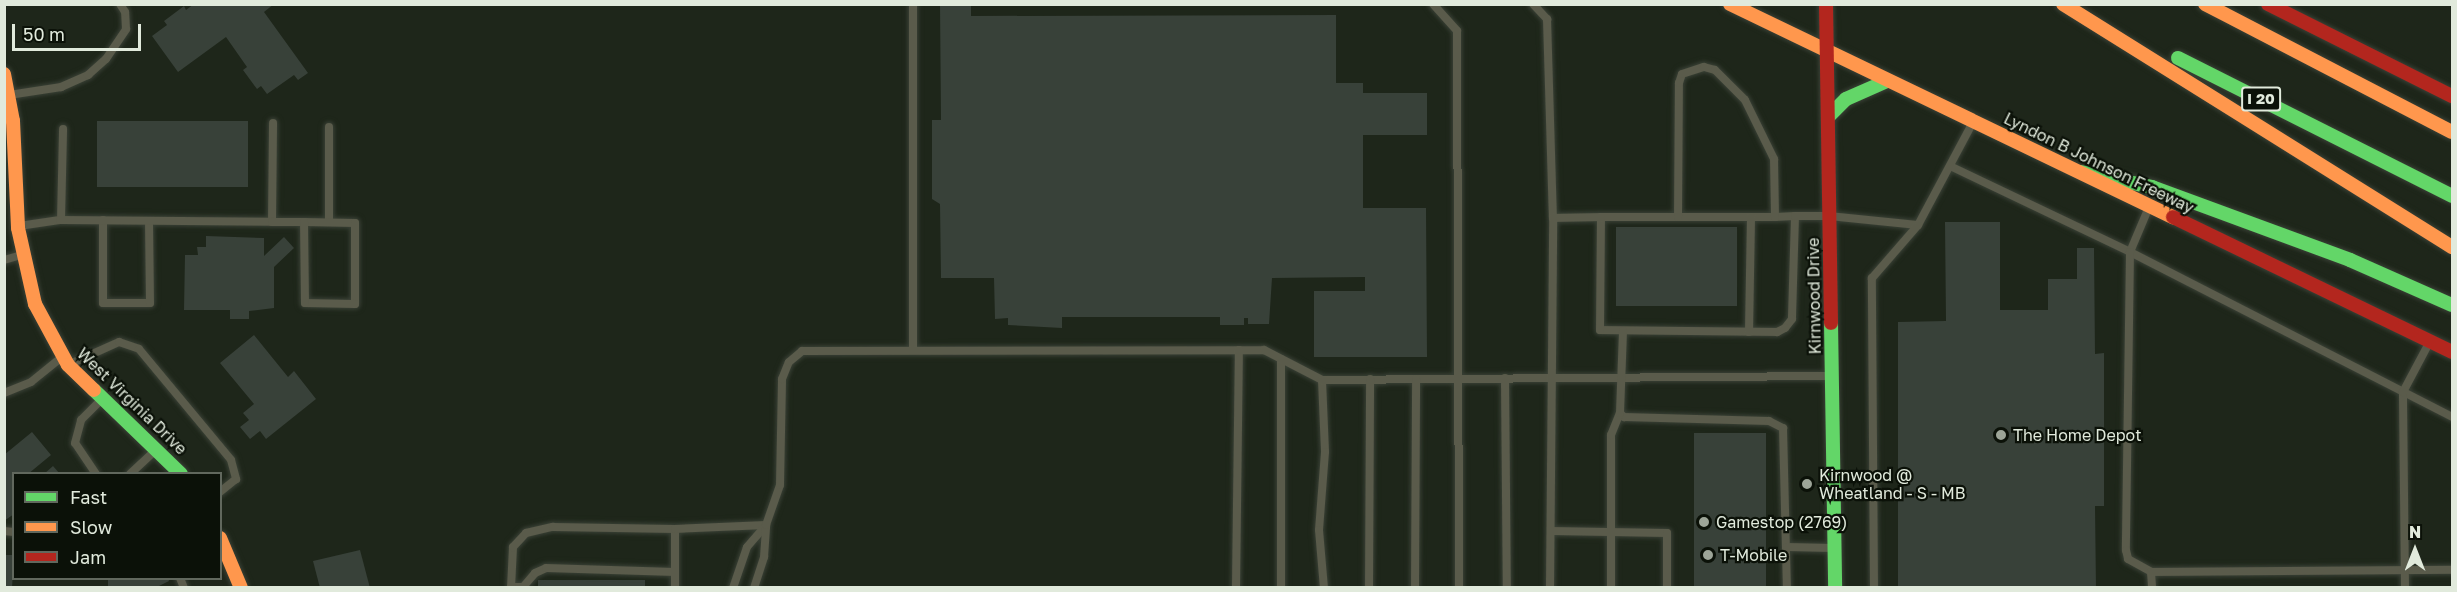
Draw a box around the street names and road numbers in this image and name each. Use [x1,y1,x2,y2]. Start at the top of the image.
road number: I 20 [2240,87,2282,111]
street label: Lyndon B Johnson Freeway [2001,109,2197,217]
street label: Kirnwood Drive [1803,237,1825,355]
street label: West Virginia Drive [73,344,191,458]

